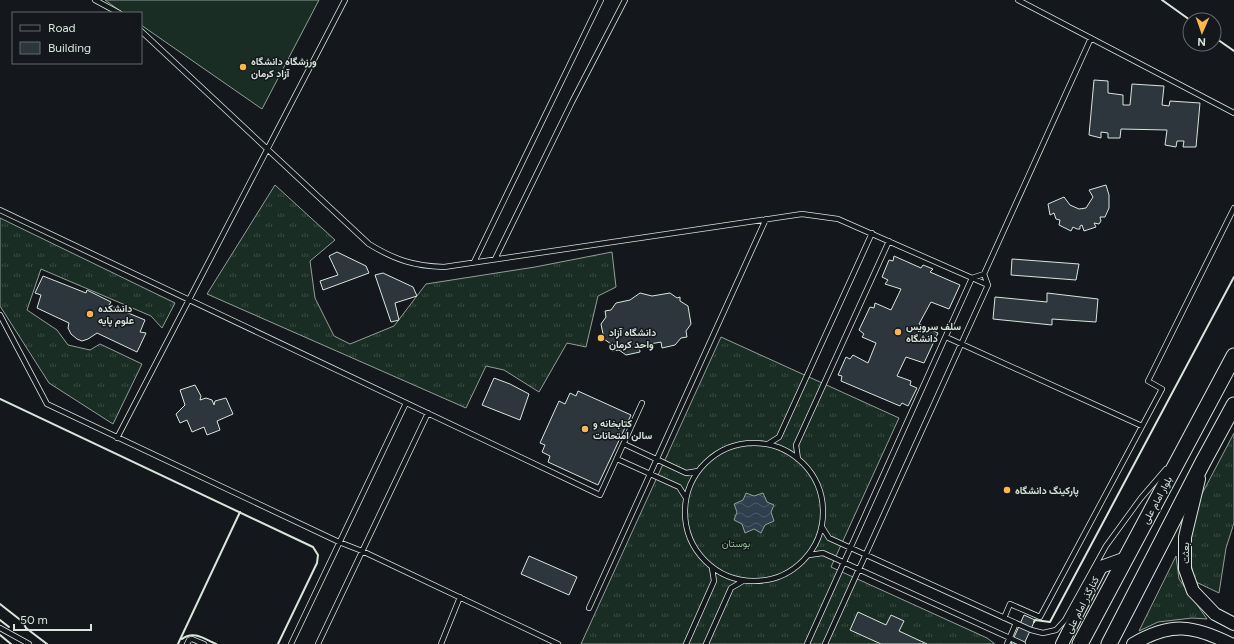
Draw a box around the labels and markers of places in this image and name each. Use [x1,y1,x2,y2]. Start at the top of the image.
place label: ورزشگاه دانشگاه آزاد کرمان [251,55,317,80]
marker: ورزشگاه دانشگاه آزاد کرمان [238,62,248,72]
place label: دانشکده علوم پایه [98,302,134,328]
marker: دانشکده علوم پایه [85,309,95,319]
place label: سلف سرویس دانشگاه [906,320,961,345]
place label: دانشگاه آزاد واحد کرمان [609,326,656,351]
marker: سلف سرویس دانشگاه [893,327,903,337]
marker: دانشگاه آزاد واحد کرمان [596,333,606,343]
place label: کتابخانه و سالن امتحانات [593,417,652,442]
marker: کتابخانه و سالن امتحانات [580,424,590,434]
place label: پارکینگ دانشگاه [1015,484,1079,498]
marker: پارکینگ دانشگاه [1002,485,1012,495]

